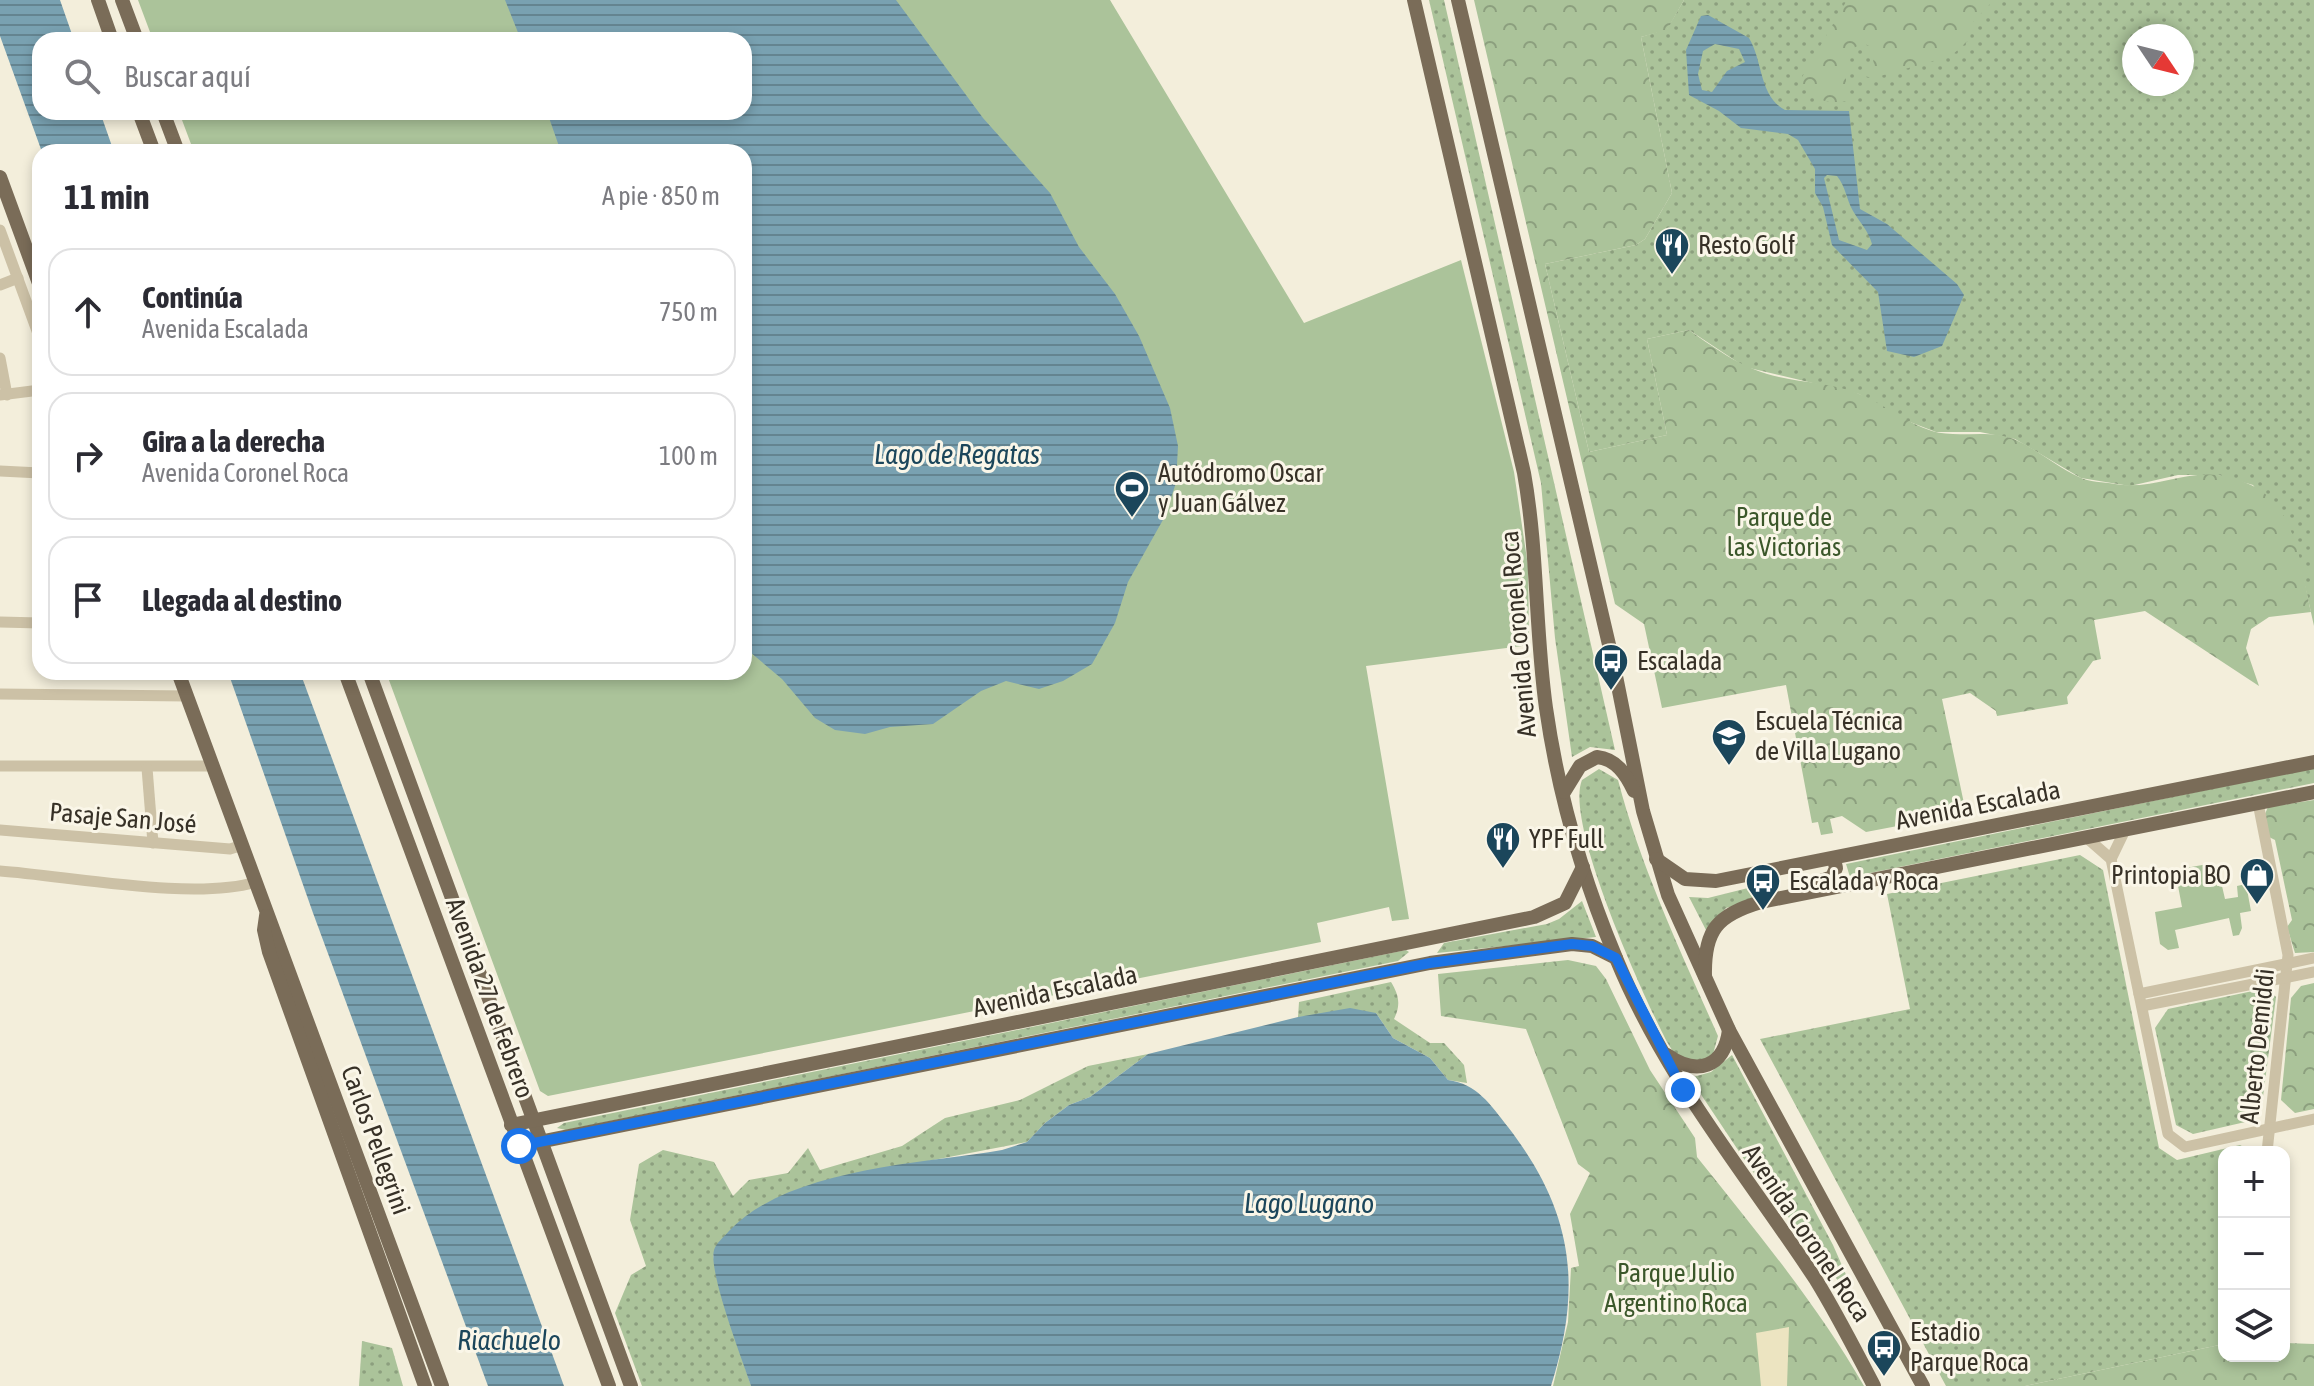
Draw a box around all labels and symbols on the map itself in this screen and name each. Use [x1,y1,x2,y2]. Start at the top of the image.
north arrow [2122,24,2194,96]
restaurant icon: Resto Golf [1653,226,1691,276]
place label: Resto Golf [1698,230,1795,260]
water label: Lago de Regatas [874,438,1040,470]
place label: Autódromo Oscar y Juan Gálvez [1158,458,1324,518]
sports icon: Autódromo Oscar y Juan Gálvez [1113,469,1151,519]
park label: Parque de las Victorias [1727,502,1841,562]
street label: Avenida Coronel Roca [1494,530,1542,738]
bus stop icon: Escalada [1592,642,1630,692]
place label: Escalada [1637,646,1722,676]
place label: Escuela Técnica de Villa Lugano [1755,706,1903,766]
school or university icon: Escuela Técnica de Villa Lugano [1710,717,1748,767]
street label: Avenida Escalada [1893,774,2063,836]
street label: Pasaje San José [48,797,198,839]
restaurant icon: YPF Full [1484,820,1522,870]
place label: YPF Full [1529,824,1604,854]
shop icon: Printopia BO [2238,856,2276,906]
place label: Printopia BO [2111,860,2231,890]
bus stop icon: Escalada y Roca [1744,862,1782,912]
place label: Escalada y Roca [1789,866,1939,896]
street label: Avenida 27 de Febrero [440,894,540,1102]
street label: Avenida Escalada [970,959,1140,1023]
street label: Alberto Demiddi [2234,967,2280,1125]
street label: Carlos Pellegrini [335,1062,417,1218]
route end [1665,1072,1701,1108]
route start [501,1128,537,1164]
street label: Avenida Coronel Roca [1737,1139,1877,1327]
water label: Lago Lugano [1244,1187,1374,1219]
park label: Parque Julio Argentino Roca [1604,1258,1748,1318]
place label: Estadio Parque Roca [1910,1317,2029,1377]
water label: Riachuelo [457,1324,561,1356]
bus stop icon: Estadio Parque Roca [1865,1328,1903,1378]

